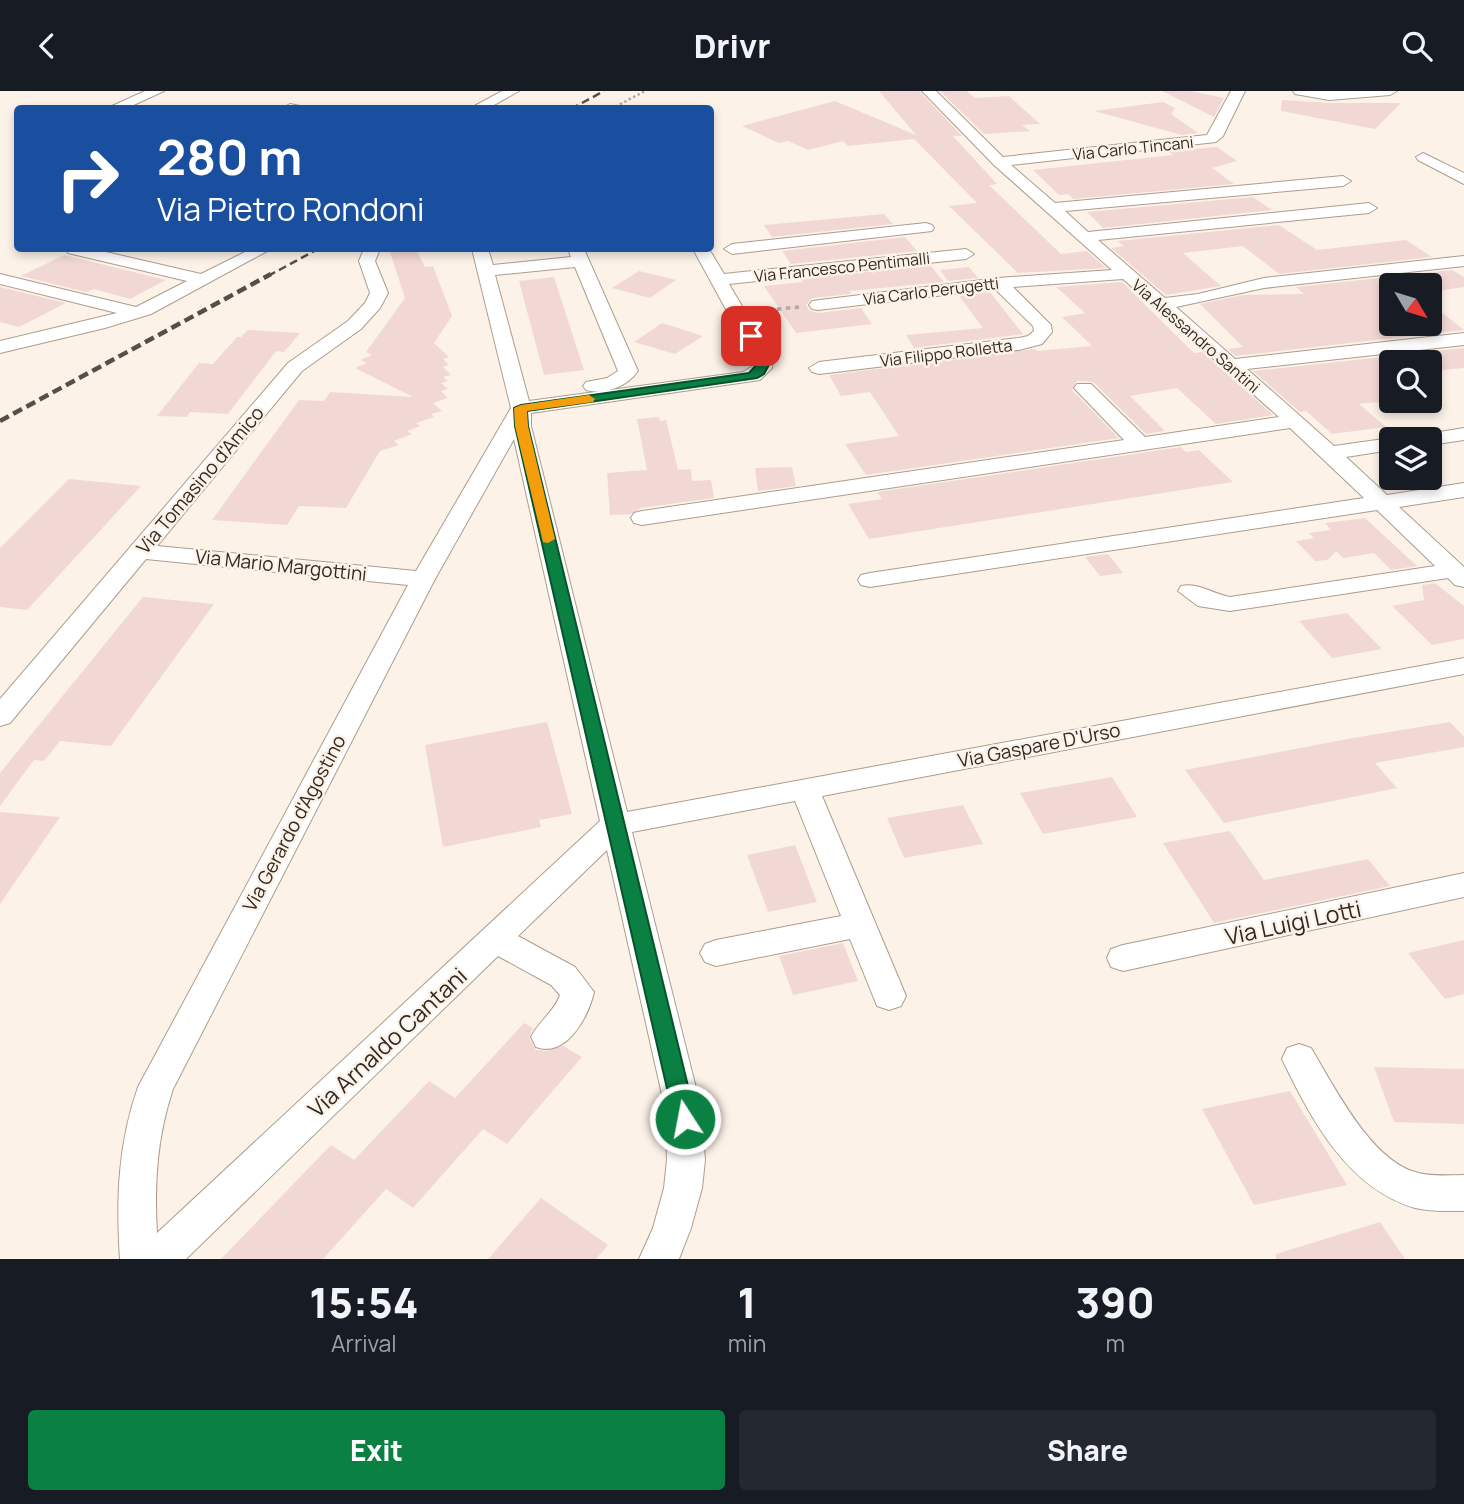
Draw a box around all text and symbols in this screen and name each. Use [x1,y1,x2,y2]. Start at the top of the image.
text: Drivr [694,24,770,68]
icon: back [28,27,66,65]
icon: search [1398,27,1436,65]
text: 280 m [157,123,302,190]
street label: Via Carlo Tincani [1072,131,1194,165]
icon: right [42,133,133,224]
text: Via Pietro Rondoni [157,187,425,231]
street label: Via Francesco Pentimalli [753,247,931,287]
street label: Via Carlo Perugetti [862,272,1000,310]
north arrow [1379,273,1442,336]
map controls [1379,273,1442,490]
street label: Via Alessandro Santini [1127,274,1265,398]
pin [721,306,781,366]
icon: arrive [732,317,770,355]
street label: Via Filippo Rolletta [879,334,1013,372]
button: search [1379,350,1442,413]
street label: Via Tomasino d'Amico [130,401,270,559]
button: layers [1379,427,1442,490]
street label: Via Mario Margottini [194,543,368,587]
street label: Via Gaspare D'Urso [956,716,1122,774]
street label: Via Gerardo d'Agostino [236,730,352,916]
street label: Via Luigi Lotti [1222,892,1364,952]
street label: Via Arnaldo Cantani [301,960,473,1124]
position arrow [648,1082,722,1156]
text: 15:54 [309,1273,419,1331]
text: 1 [738,1273,757,1331]
text: 390 [1076,1273,1155,1331]
text: Arrival [331,1327,397,1359]
text: min [728,1327,766,1359]
text: m [1105,1327,1125,1359]
button: Exit [28,1410,725,1490]
button: Share [739,1410,1436,1490]

